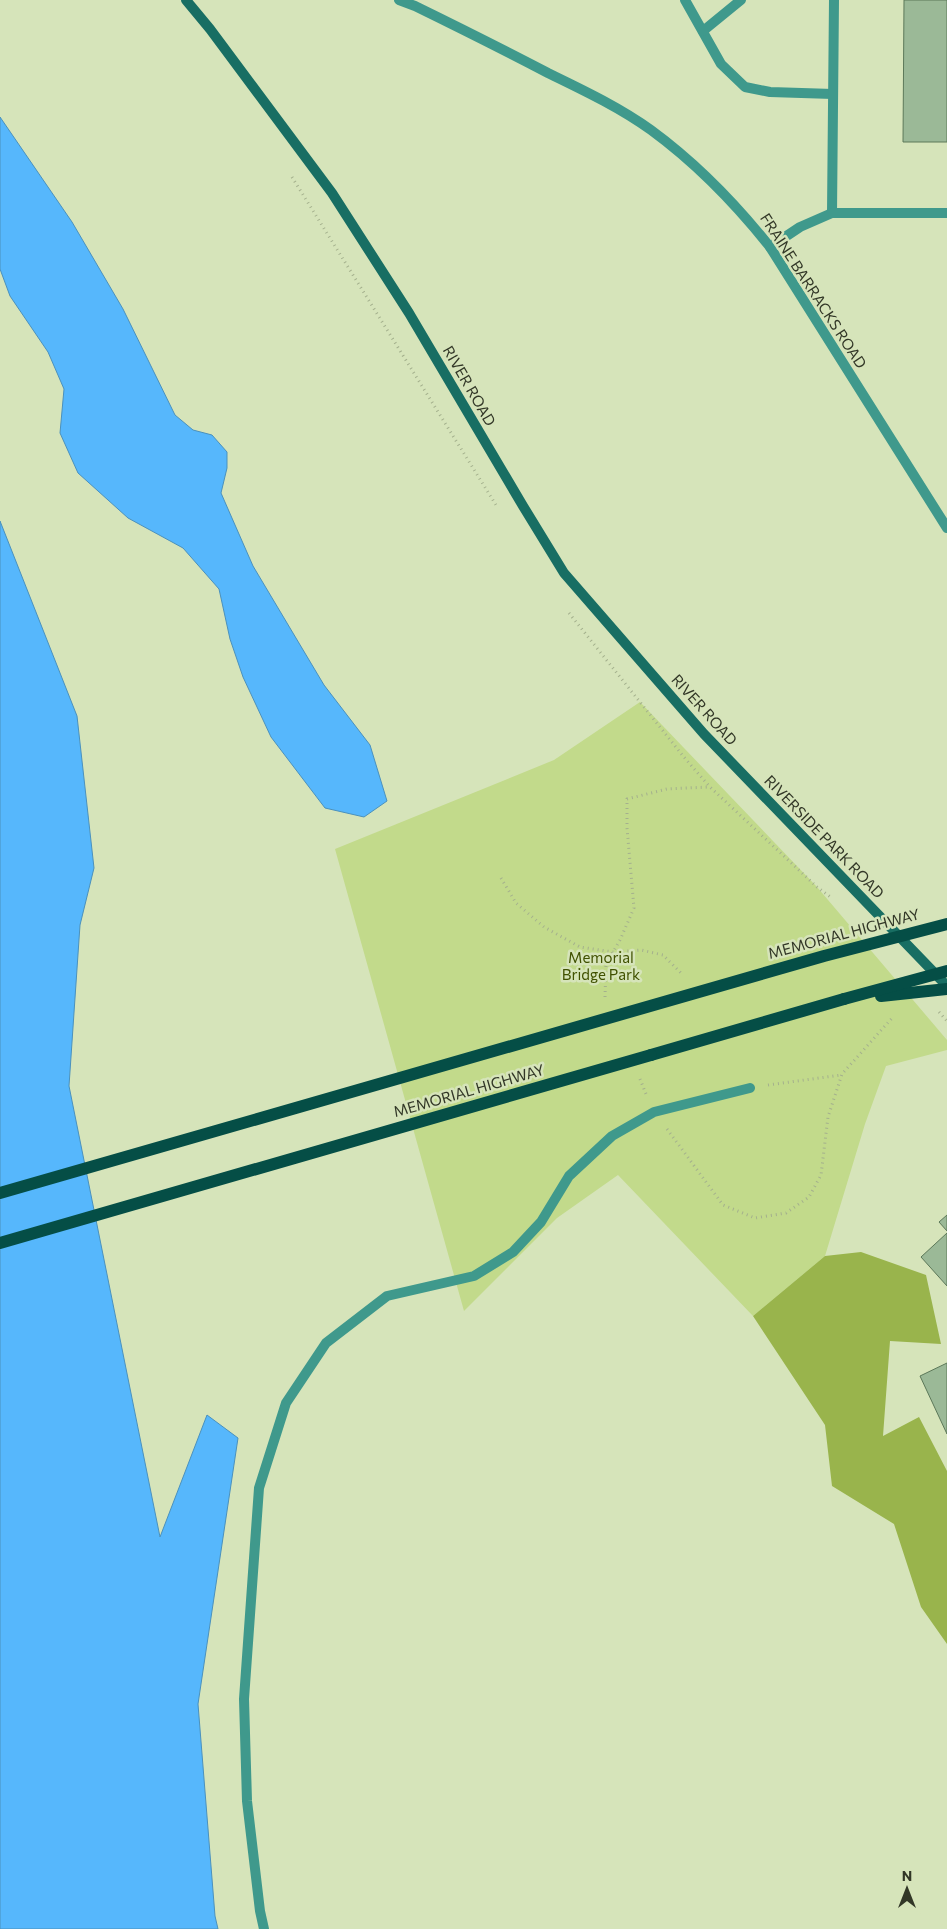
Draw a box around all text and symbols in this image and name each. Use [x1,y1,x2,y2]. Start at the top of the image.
street label: FRAINE BARRACKS ROAD [757,210,871,371]
street label: RIVER ROAD [440,342,500,429]
street label: RIVER ROAD [668,670,741,749]
street label: RIVERSIDE PARK ROAD [761,771,888,902]
street label: MEMORIAL HIGHWAY [766,904,922,962]
park label: Memorial Bridge Park [562,948,640,983]
street label: MEMORIAL HIGHWAY [391,1060,547,1120]
north arrow [882,1864,932,1914]
text: N [902,1867,912,1884]

